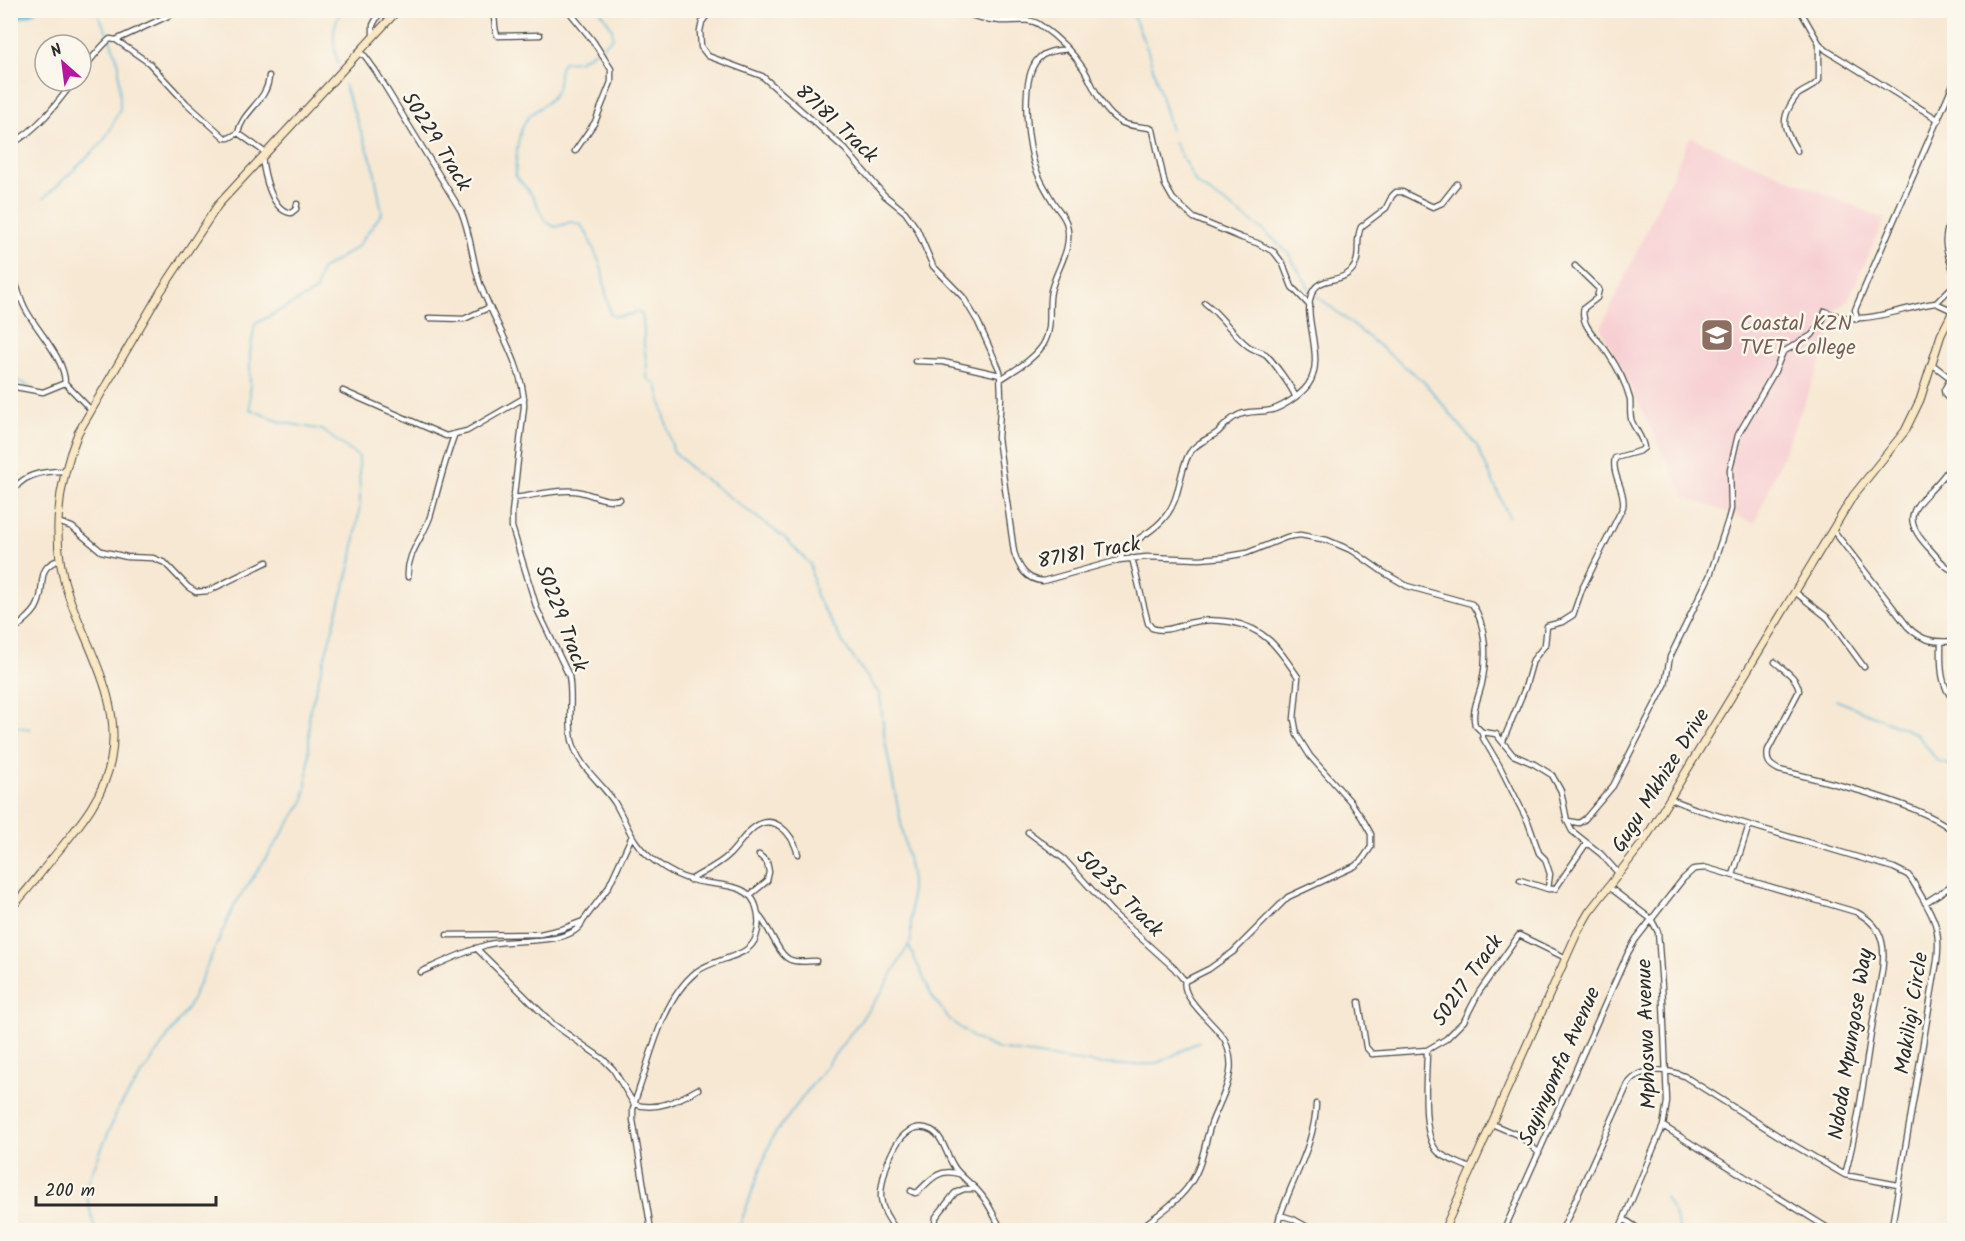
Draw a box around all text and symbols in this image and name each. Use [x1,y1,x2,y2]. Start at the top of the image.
north arrow [33,33,93,93]
text: N [46,38,67,64]
street label: 87181 Track [787,77,885,172]
street label: 50229 Track [392,86,479,198]
place label: Coastal KZN TVET College [1740,308,1856,365]
school or university icon: Coastal KZN TVET College [1699,317,1735,353]
street label: 87181 Track [1035,528,1143,579]
street label: 50229 Track [525,560,596,677]
street label: Gugu Mkhize Drive [1604,702,1719,860]
street label: 50235 Track [1067,842,1171,946]
street label: 50217 Track [1424,928,1512,1034]
street label: Ndoda Mpungose Way [1820,946,1883,1142]
street label: Makiligi Circle [1887,949,1939,1077]
street label: Mphoswa Avenue [1628,958,1667,1110]
street label: Sayinyomfa Avenue [1510,981,1610,1151]
scale bar [36,1169,216,1207]
text: 200 m [45,1177,95,1206]

